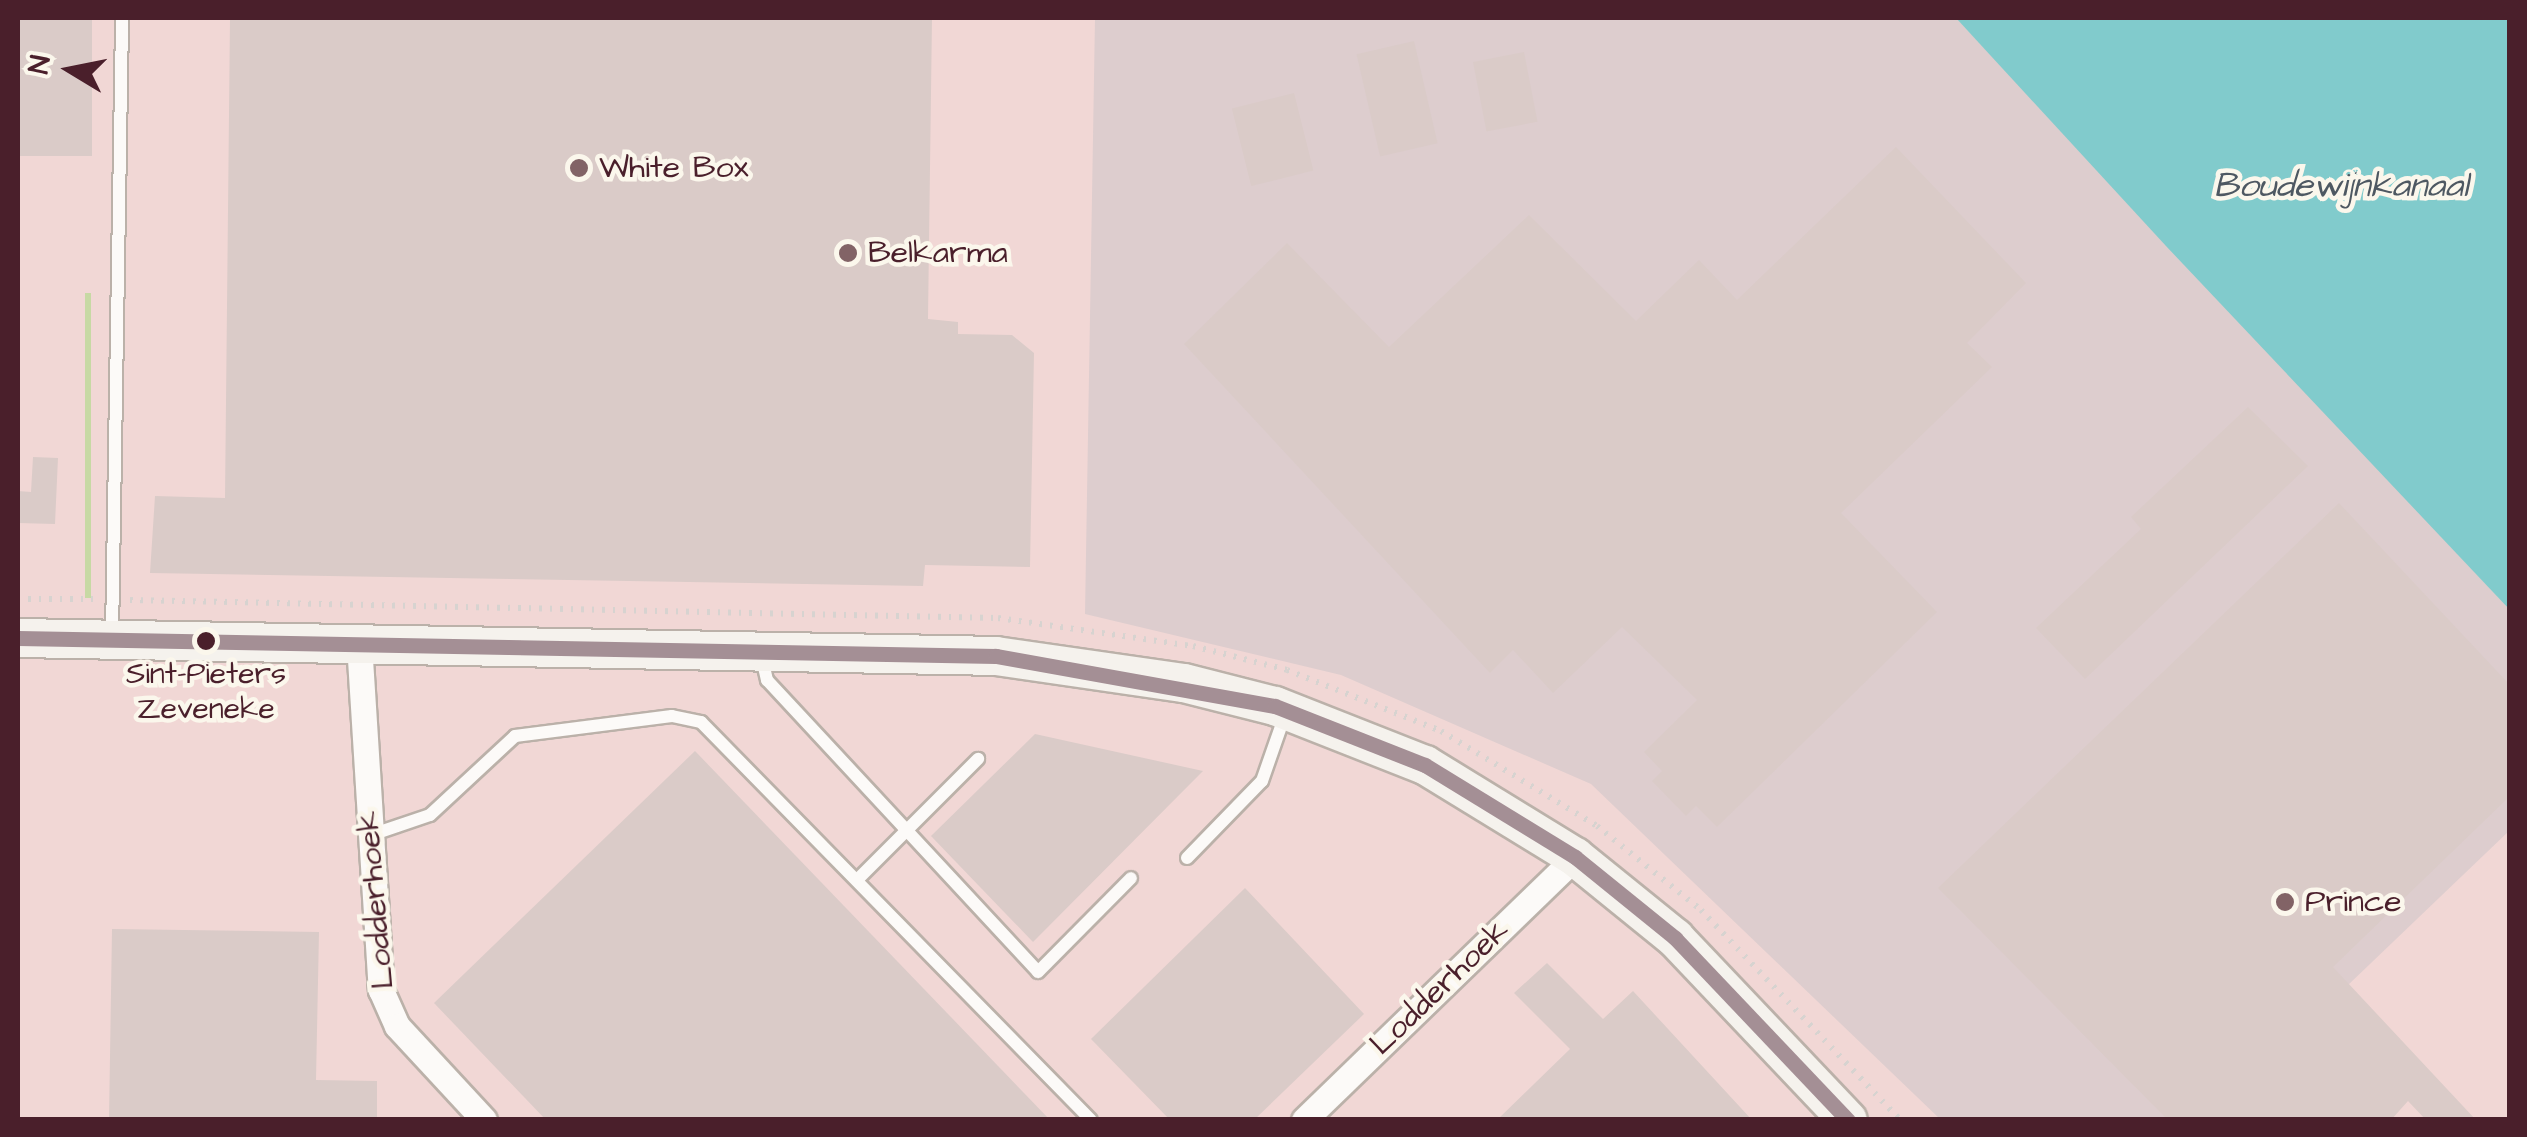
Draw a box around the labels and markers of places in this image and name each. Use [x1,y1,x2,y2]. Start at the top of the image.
place label: White Box [599,149,749,187]
marker: White Box [568,157,590,179]
place label: Belkarma [868,234,1008,272]
marker: Belkarma [837,242,859,264]
marker: Sint-Pieters Zeveneke [196,631,216,651]
place label: Sint-Pieters Zeveneke [126,656,286,726]
place label: Prince [2305,883,2401,921]
marker: Prince [2274,891,2296,913]

